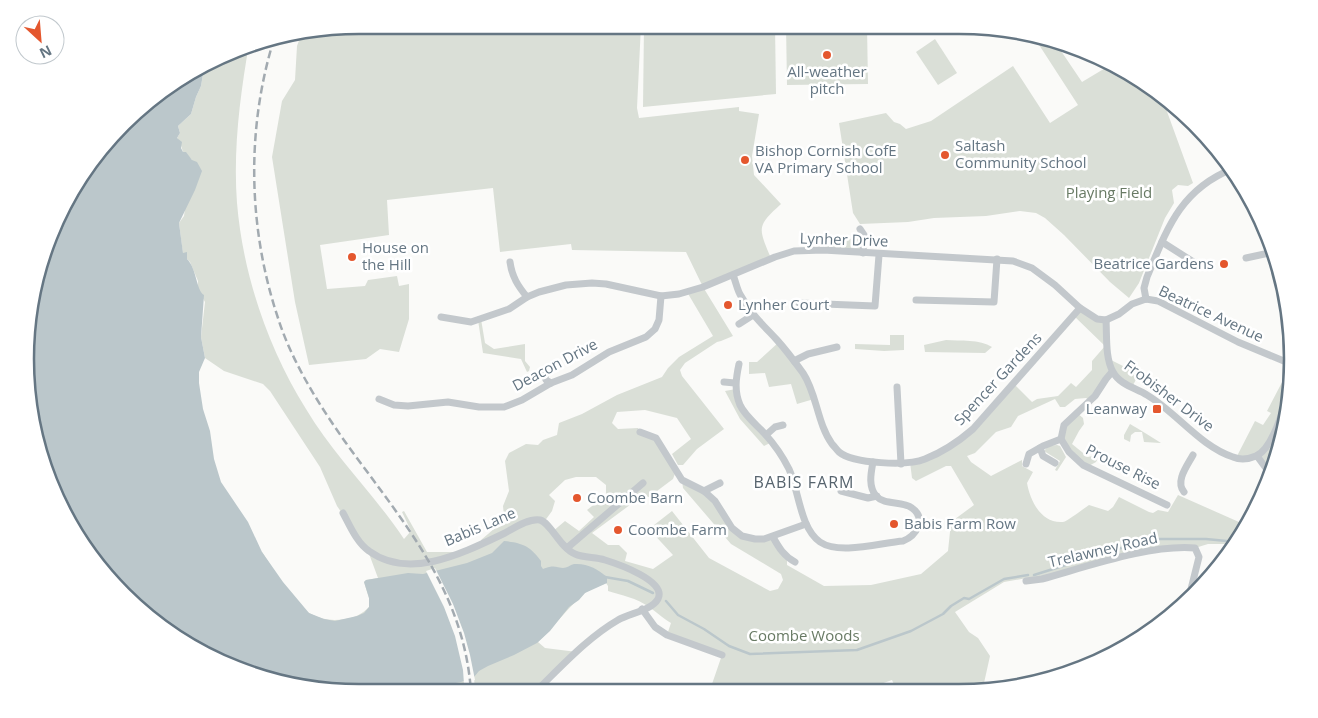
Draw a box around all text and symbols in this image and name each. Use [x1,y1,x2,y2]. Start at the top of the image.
north arrow [15,15,65,65]
text: N [37,41,55,63]
marker: All-weather pitch [821,49,833,61]
place label: All-weather pitch [787,61,867,98]
place label: Saltash Community School [955,135,1087,172]
place label: Bishop Cornish CofE VA Primary School [755,140,897,177]
marker: Saltash Community School [939,149,951,161]
marker: Bishop Cornish CofE VA Primary School [739,154,751,166]
park label: Playing Field [1066,182,1152,202]
street label: Lynher Drive [799,227,889,251]
place label: House on the Hill [362,237,429,274]
marker: House on the Hill [346,251,358,263]
place label: Beatrice Gardens [1093,253,1214,273]
marker: Beatrice Gardens [1218,258,1230,270]
street label: Beatrice Avenue [1156,280,1267,346]
place label: Lynher Court [738,294,829,314]
marker: Lynher Court [722,299,734,311]
street label: Spencer Gardens [949,328,1045,429]
street label: Deacon Drive [508,333,601,395]
street label: Frobisher Drive [1121,355,1218,435]
place label: Leanway [1086,398,1147,418]
marker: Leanway [1151,403,1163,415]
street label: Prouse Rise [1083,439,1164,494]
district label: BABIS FARM [754,471,854,493]
place label: Coombe Barn [587,487,683,507]
marker: Coombe Barn [571,492,583,504]
street label: Babis Lane [441,502,518,550]
place label: Babis Farm Row [904,513,1016,533]
marker: Babis Farm Row [888,518,900,530]
place label: Coombe Farm [628,519,727,539]
marker: Coombe Farm [612,524,624,536]
street label: Trelawney Road [1046,527,1159,571]
park label: Coombe Woods [748,625,860,645]

